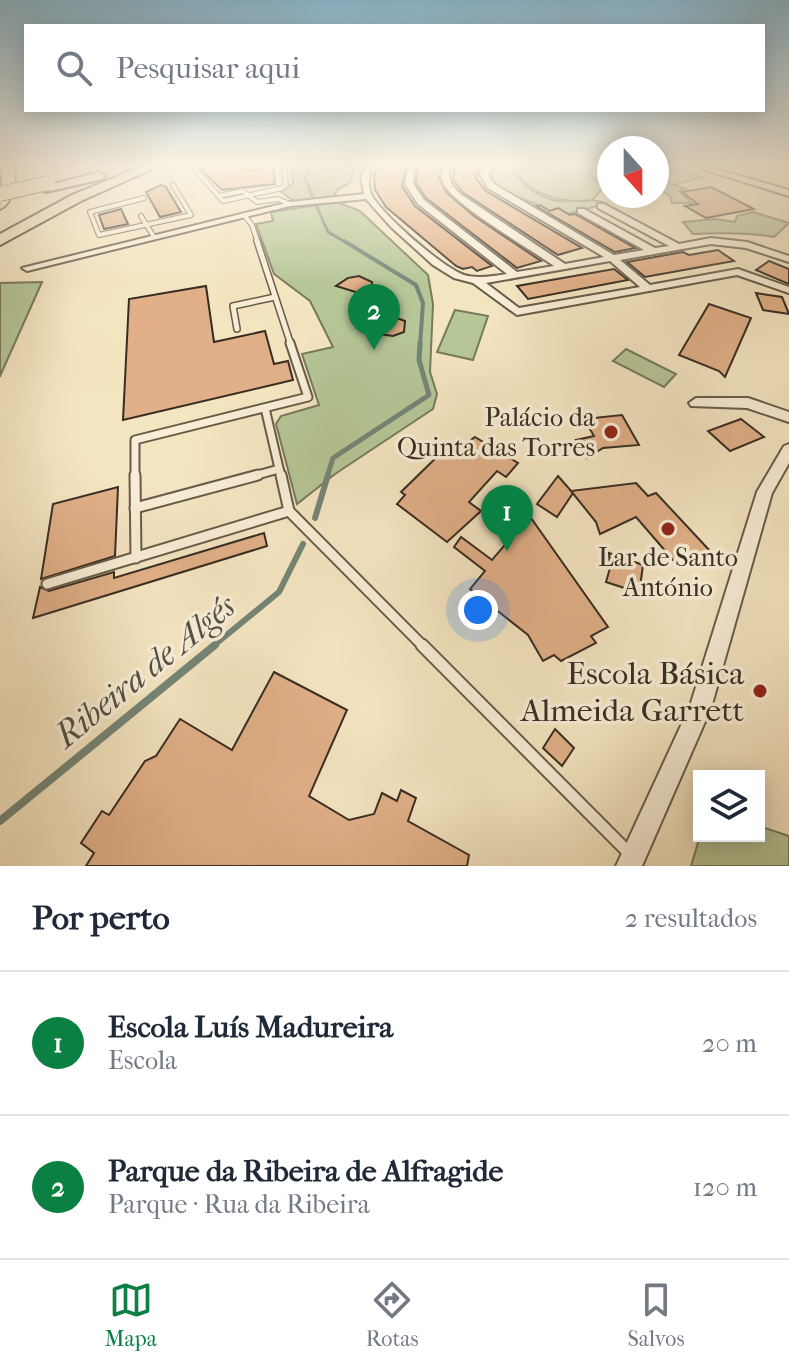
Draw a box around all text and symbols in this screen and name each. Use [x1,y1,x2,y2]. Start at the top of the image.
search box [24,24,765,112]
icon: search [52,46,96,90]
text: Pesquisar aqui [116,51,300,86]
north arrow [597,136,669,208]
pin: 2 [348,284,400,350]
place label: Palácio da Quinta das Torres [397,402,596,463]
marker: Palácio da Quinta das Torres [602,423,620,441]
pin: 1 [481,485,533,551]
marker: Lar de Santo António [659,520,677,538]
place label: Lar de Santo António [598,542,738,603]
water label: Ribeira de Algés [45,585,244,757]
your location [458,590,498,630]
place label: Escola Básica Almeida Garrett [519,655,745,729]
marker: Escola Básica Almeida Garrett [751,682,769,700]
map controls [693,770,765,842]
button: layers [693,770,765,842]
text: Por perto [32,898,170,938]
text: 2 resultados [625,903,757,934]
text: Escola Luís Madureira [108,1010,393,1045]
text: 1 [53,1028,63,1059]
text: 20 m [702,1028,757,1059]
text: Escola [108,1045,177,1076]
text: Parque da Ribeira de Alfragide [108,1154,503,1189]
text: 2 [51,1172,65,1203]
text: 120 m [693,1172,757,1203]
text: Parque · Rua da Ribeira [108,1189,370,1220]
tab: Mapa [104,1278,157,1352]
tab: Rotas [366,1278,419,1352]
tab: Salvos [627,1278,685,1352]

